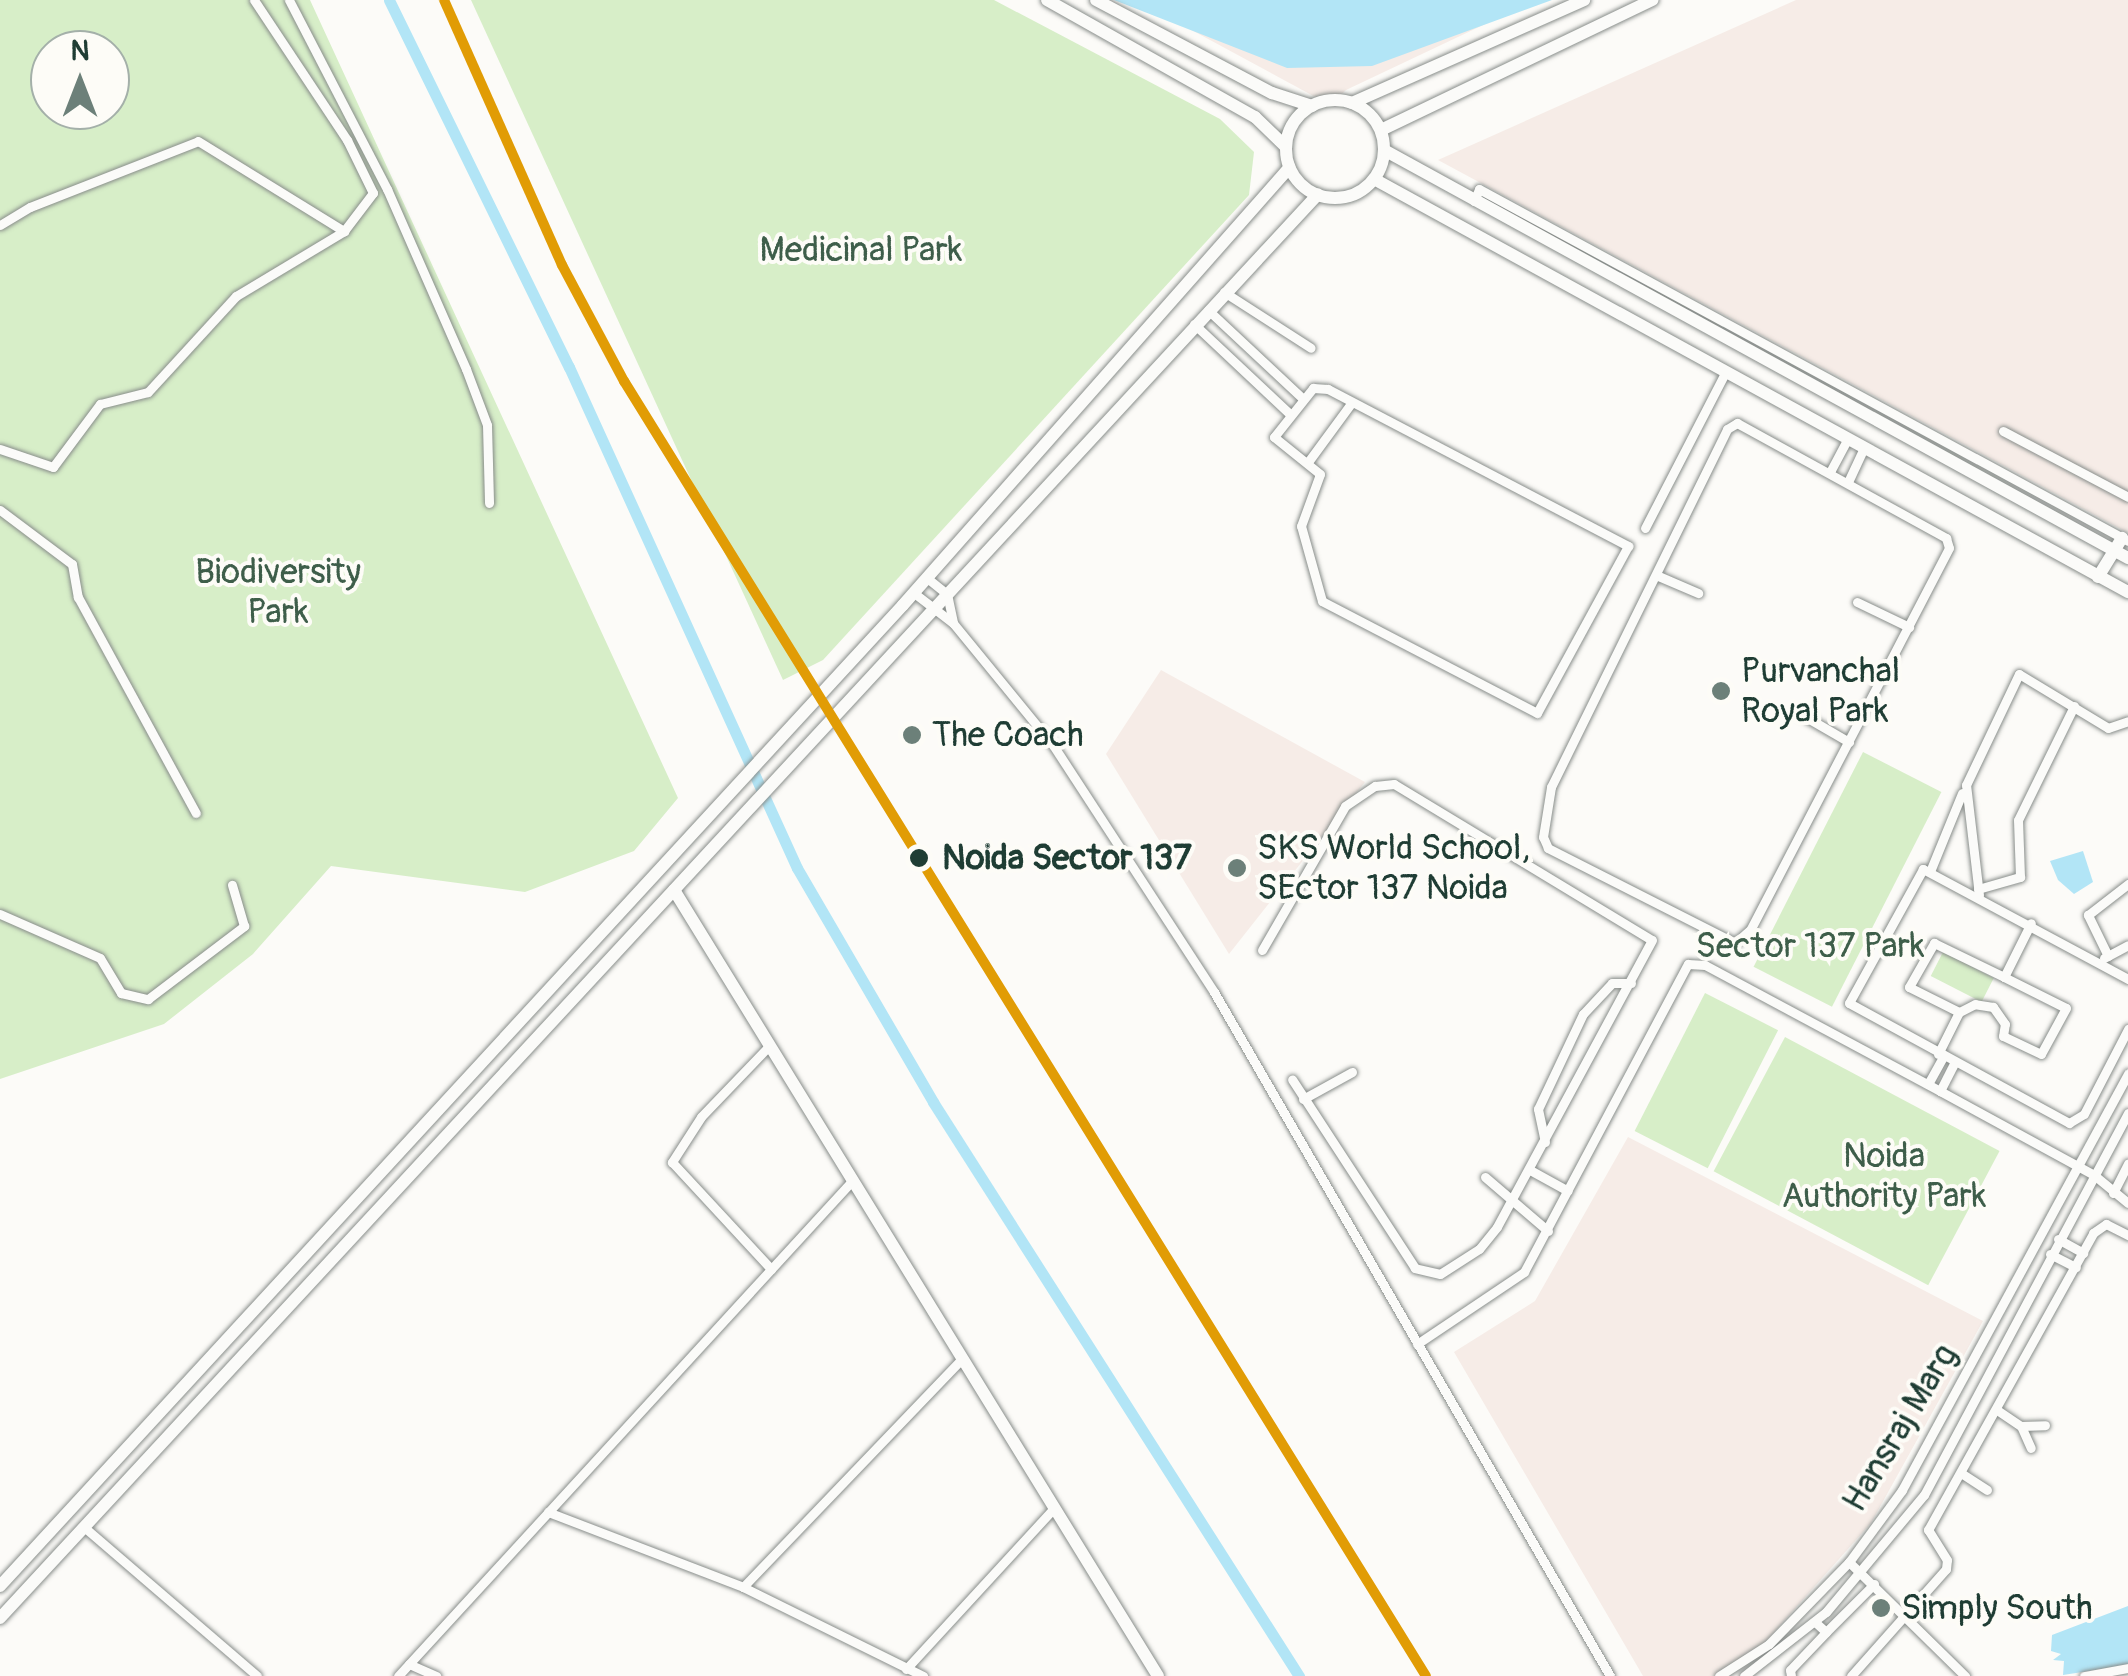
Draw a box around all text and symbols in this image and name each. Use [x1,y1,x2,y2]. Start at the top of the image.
north arrow [30,30,130,130]
text: N [71,34,89,69]
park label: Medicinal Park [760,229,962,271]
park label: Biodiversity Park [195,551,361,633]
place label: Purvanchal Royal Park [1741,650,1900,732]
marker: Purvanchal Royal Park [1710,680,1732,702]
place label: The Coach [932,714,1084,756]
marker: The Coach [901,724,923,746]
place label: SKS World School, SEctor 137 Noida [1257,827,1530,909]
place label: Noida Sector 137 [942,837,1192,879]
marker: Noida Sector 137 [906,845,932,871]
marker: SKS World School, SEctor 137 Noida [1226,857,1248,879]
park label: Sector 137 Park [1695,925,1925,967]
park label: Noida Authority Park [1782,1135,1986,1217]
street label: Hansraj Marg [1834,1337,1966,1519]
place label: Simply South [1901,1587,2093,1629]
marker: Simply South [1870,1597,1892,1619]

